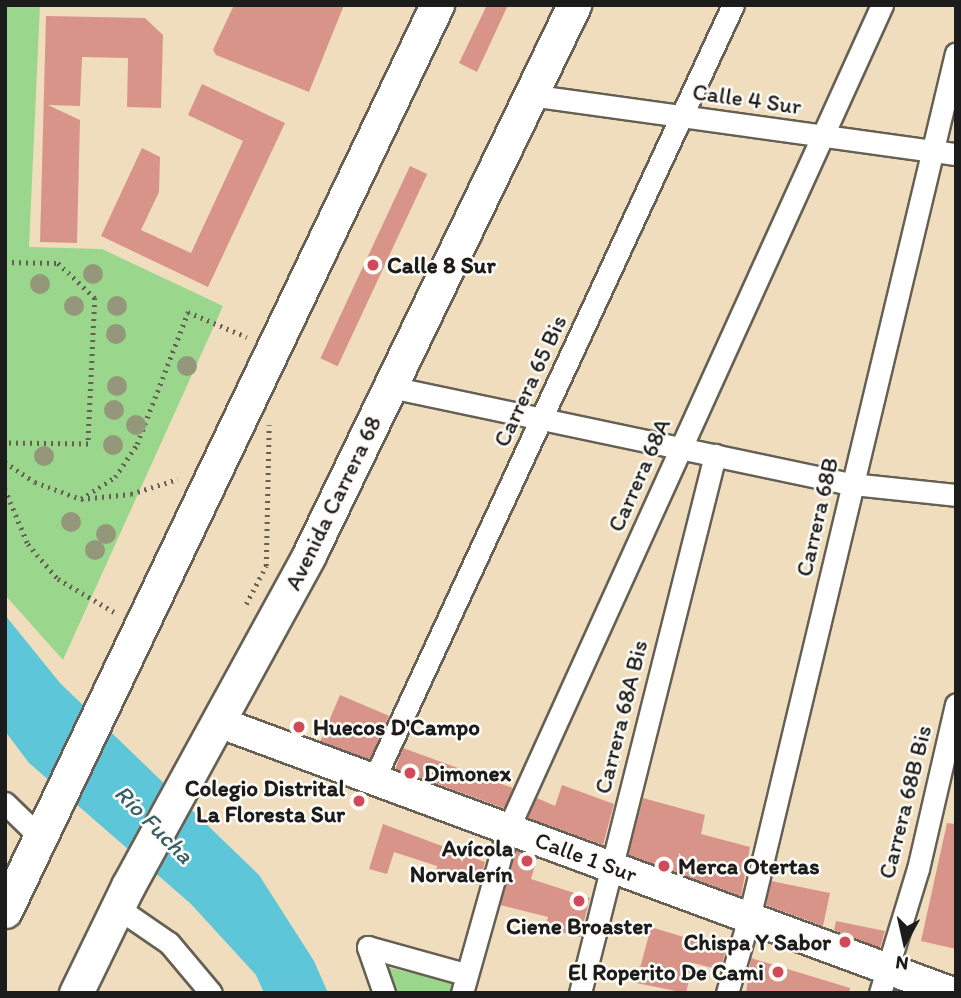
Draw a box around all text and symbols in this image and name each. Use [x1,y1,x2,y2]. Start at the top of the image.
street label: Calle 4 Sur [691,78,803,120]
place label: Calle 8 Sur [387,251,495,279]
marker: Calle 8 Sur [365,257,381,273]
street label: Carrera 65 Bis [487,311,573,451]
street label: Avenida Carrera 68 [279,411,387,595]
street label: Carrera 68A [602,414,676,536]
street label: Carrera 68B [790,455,844,579]
street label: Carrera 68A Bis [589,637,653,797]
place label: Huecos D'Campo [313,713,479,741]
marker: Huecos D'Campo [291,719,307,735]
street label: Carrera 68B Bis [873,722,937,882]
place label: Dimonex [424,759,511,787]
marker: Dimonex [402,765,418,781]
place label: Colegio Distrital La Floresta Sur [184,774,345,828]
water label: Río Fucha [109,779,199,869]
marker: Colegio Distrital La Floresta Sur [351,793,367,809]
street label: Calle 1 Sur [531,826,641,888]
place label: Avícola Norvalerín [410,834,513,888]
place label: Merca Otertas [678,852,818,880]
marker: Avícola Norvalerín [519,853,535,869]
marker: Merca Otertas [656,858,672,874]
marker: Ciene Broaster [571,893,587,909]
north arrow [870,907,940,977]
place label: Ciene Broaster [505,912,653,940]
place label: Chispa Y Sabor [684,928,831,956]
marker: Chispa Y Sabor [837,934,853,950]
text: N [894,951,910,976]
place label: El Roperito De Cami [568,958,764,986]
marker: El Roperito De Cami [770,964,786,980]

